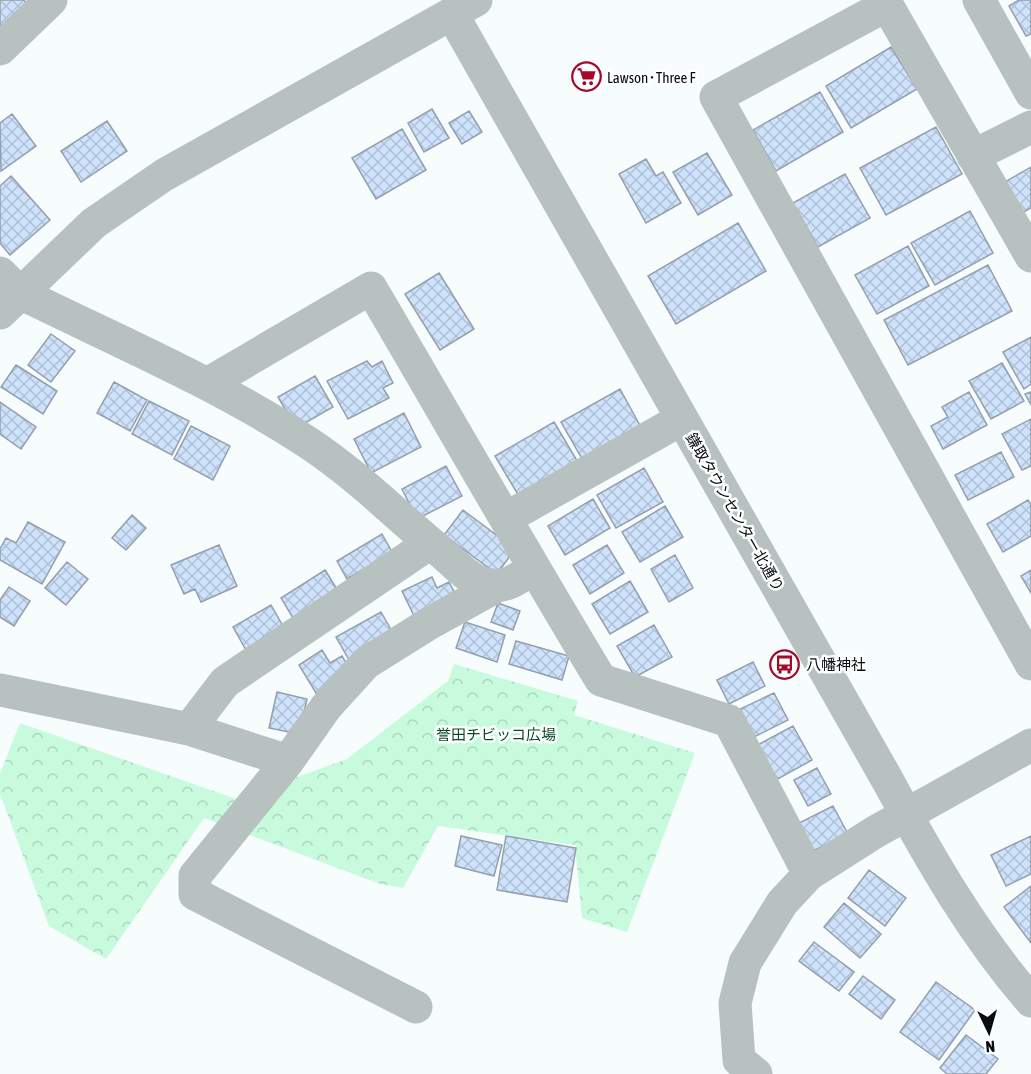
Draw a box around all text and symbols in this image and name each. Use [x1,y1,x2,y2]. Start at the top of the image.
supermarket icon: Lawson･Three F [570,61,602,93]
place label: Lawson･Three F [607,69,696,86]
street label: 鎌取タウンセンター北通り [683,430,787,594]
bus stop icon: 八幡神社 [769,648,801,680]
place label: 八幡神社 [806,656,866,673]
park label: 誉田チビッコ広場 [436,726,556,743]
north arrow [959,1002,1019,1062]
text: N [985,1038,996,1056]

